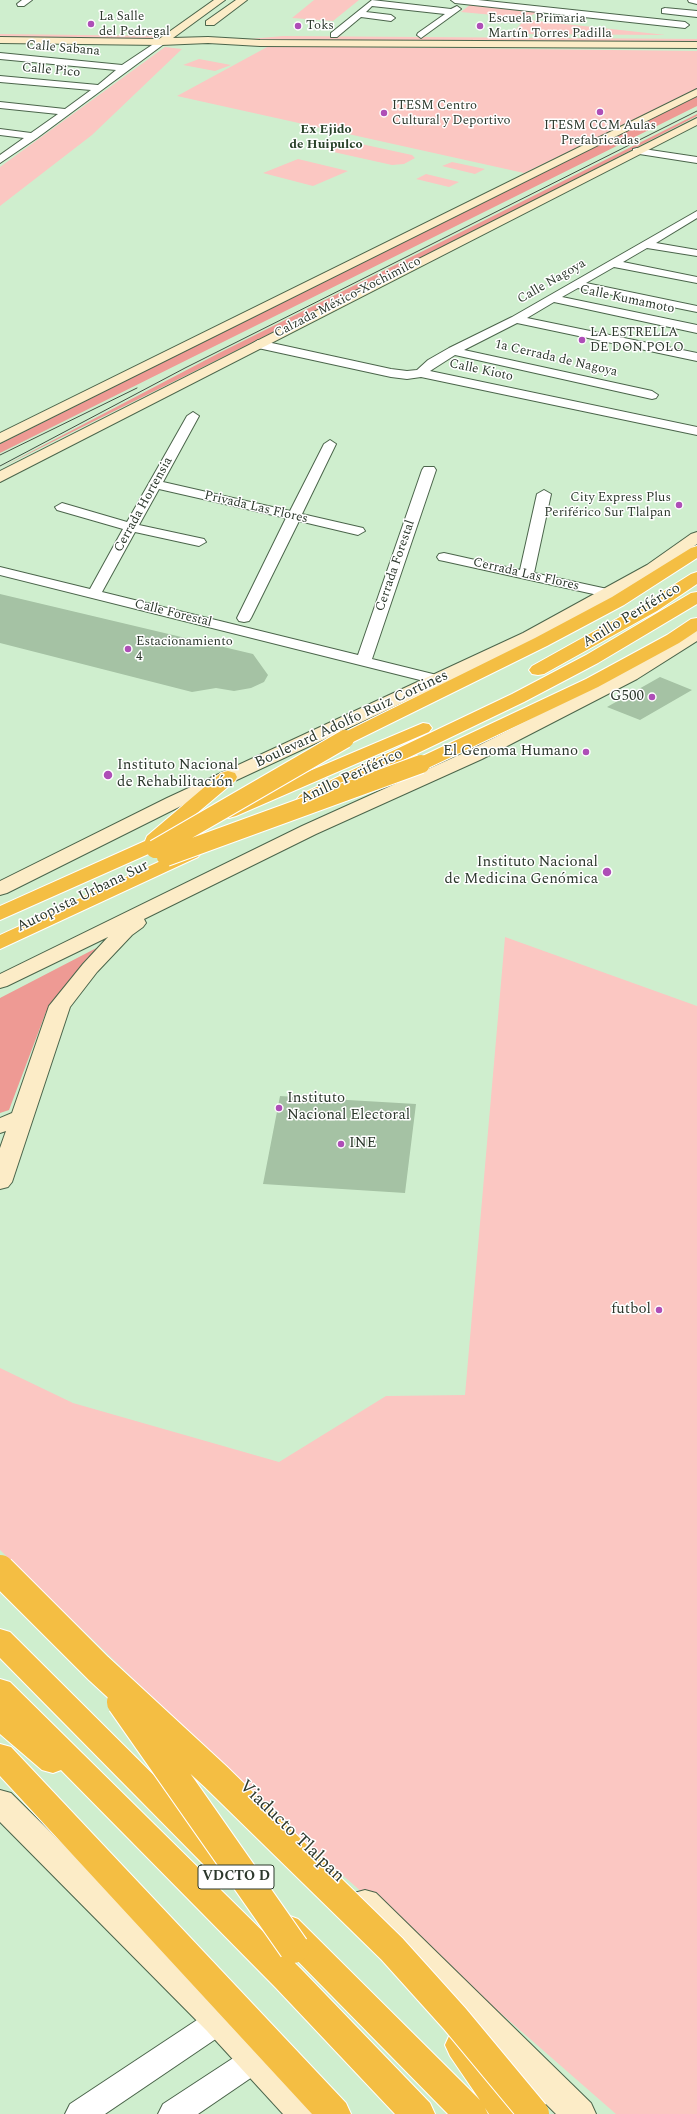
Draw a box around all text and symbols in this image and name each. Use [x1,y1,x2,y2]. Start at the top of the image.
place label: La Salle del Pedregal [99,9,170,40]
place label: Escuela Primaria Martín Torres Padilla [488,11,612,42]
place label: Toks [306,18,334,34]
marker: La Salle del Pedregal [86,19,96,29]
marker: Toks [293,21,303,31]
marker: Escuela Primaria Martín Torres Padilla [475,21,485,31]
street label: Calle Sabana [25,38,101,60]
street label: Calle Pico [21,61,81,81]
place label: ITESM Centro Cultural y Deportivo [392,98,511,129]
marker: ITESM CCM Aulas Prefabricadas [595,107,605,117]
marker: ITESM Centro Cultural y Deportivo [379,108,389,118]
place label: ITESM CCM Aulas Prefabricadas [544,118,656,149]
district label: Ex Ejido de Huipulco [289,122,363,153]
street label: Calzada México-Xochimilco [272,254,424,342]
street label: Calle Nagoya [515,256,589,308]
street label: Calle Kumamoto [578,282,676,318]
place label: LA ESTRELLA DE DON POLO [590,325,684,356]
marker: LA ESTRELLA DE DON POLO [577,335,587,345]
street label: 1a Cerrada de Nagoya [493,337,619,381]
street label: Calle Kioto [448,357,514,385]
street label: Cerrada Hortensia [111,455,177,555]
street label: Privada Las Flores [203,488,309,528]
place label: City Express Plus Periférico Sur Tlalpan [544,490,671,521]
marker: City Express Plus Periférico Sur Tlalpan [674,500,684,510]
street label: Cerrada Forestal [373,518,419,614]
street label: Cerrada Las Flores [471,555,581,595]
street label: Anillo Periférico [580,580,684,652]
street label: Calle Forestal [133,597,213,631]
place label: Estacionamiento 4 [136,634,233,665]
marker: Estacionamiento 4 [123,644,133,654]
street label: Boulevard Adolfo Ruiz Cortines [253,667,451,773]
place label: G500 [610,688,644,706]
marker: G500 [647,692,657,702]
place label: El Genoma Humano [443,743,578,761]
street label: Anillo Periférico [298,745,406,809]
marker: El Genoma Humano [581,747,591,757]
place label: Instituto Nacional de Rehabilitación [117,757,238,792]
marker: Instituto Nacional de Rehabilitación [102,769,114,781]
place label: Instituto Nacional de Medicina Genómica [445,854,598,889]
street label: Autopista Urbana Sur [14,857,152,937]
marker: Instituto Nacional de Medicina Genómica [601,866,613,878]
place label: Instituto Nacional Electoral [287,1090,410,1125]
marker: Instituto Nacional Electoral [274,1103,284,1113]
place label: INE [349,1135,376,1153]
marker: INE [336,1139,346,1149]
place label: futbol [611,1301,651,1319]
marker: futbol [654,1305,664,1315]
street label: Viaducto Tlalpan [234,1776,348,1888]
road number: VDCTO D [198,1865,274,1889]

